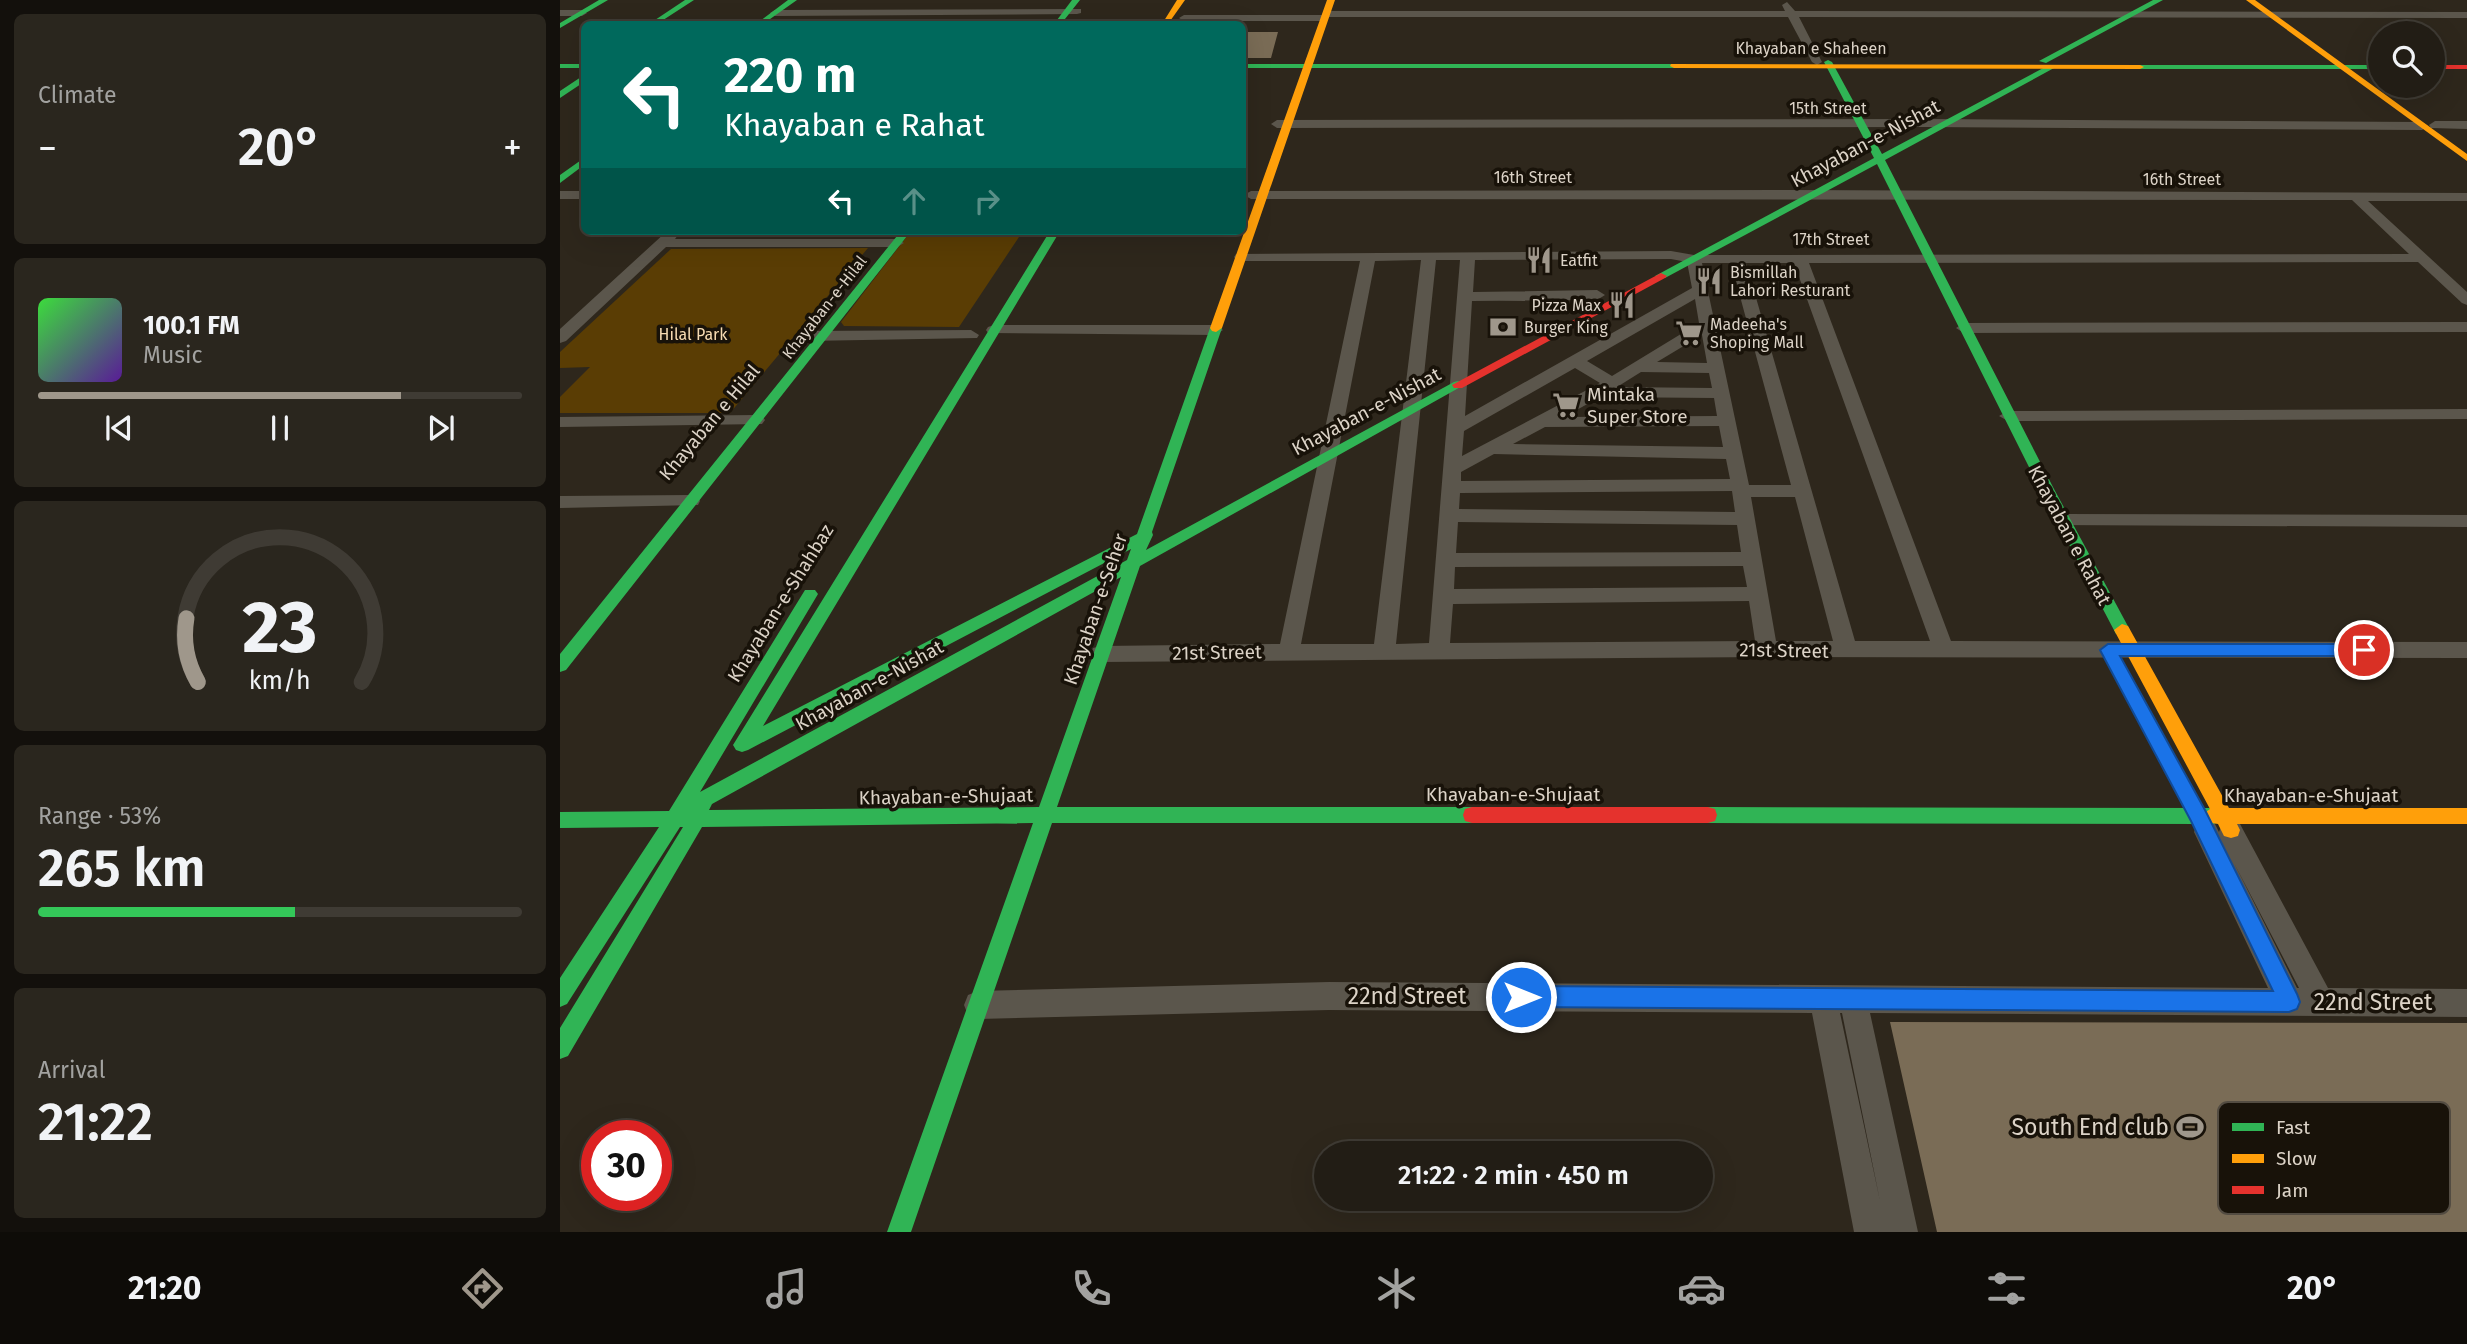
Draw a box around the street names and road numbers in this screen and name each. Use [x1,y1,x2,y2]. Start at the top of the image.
street label: Khayaban e Shaheen [1735,39,1887,58]
street label: Khayaban-e-Nishat [1787,94,1944,192]
street label: 15th Street [1789,99,1867,118]
street label: 16th Street [1494,168,1572,187]
street label: 16th Street [2143,170,2221,189]
street label: 17th Street [1793,230,1870,249]
street label: Khayaban-e-Hilal [778,252,871,363]
street label: Khayaban e Hilal [654,359,765,485]
street label: Khayaban-e-Nishat [1288,362,1445,460]
street label: Khayaban e Rahat [2023,462,2116,609]
street label: Khayaban-e-Shahbaz [722,520,838,687]
street label: Khayaban-e-Seher [1059,530,1132,688]
street label: Khayaban-e-Nishat [791,635,947,736]
street label: 21st Street [1739,638,1829,663]
street label: 21st Street [1172,640,1262,665]
street label: Khayaban-e-Shujaat [859,783,1034,810]
street label: Khayaban-e-Shujaat [1426,783,1600,806]
street label: Khayaban-e-Shujaat [2224,784,2398,807]
street label: 22nd Street [1348,982,1467,1010]
street label: 22nd Street [2314,988,2433,1016]

